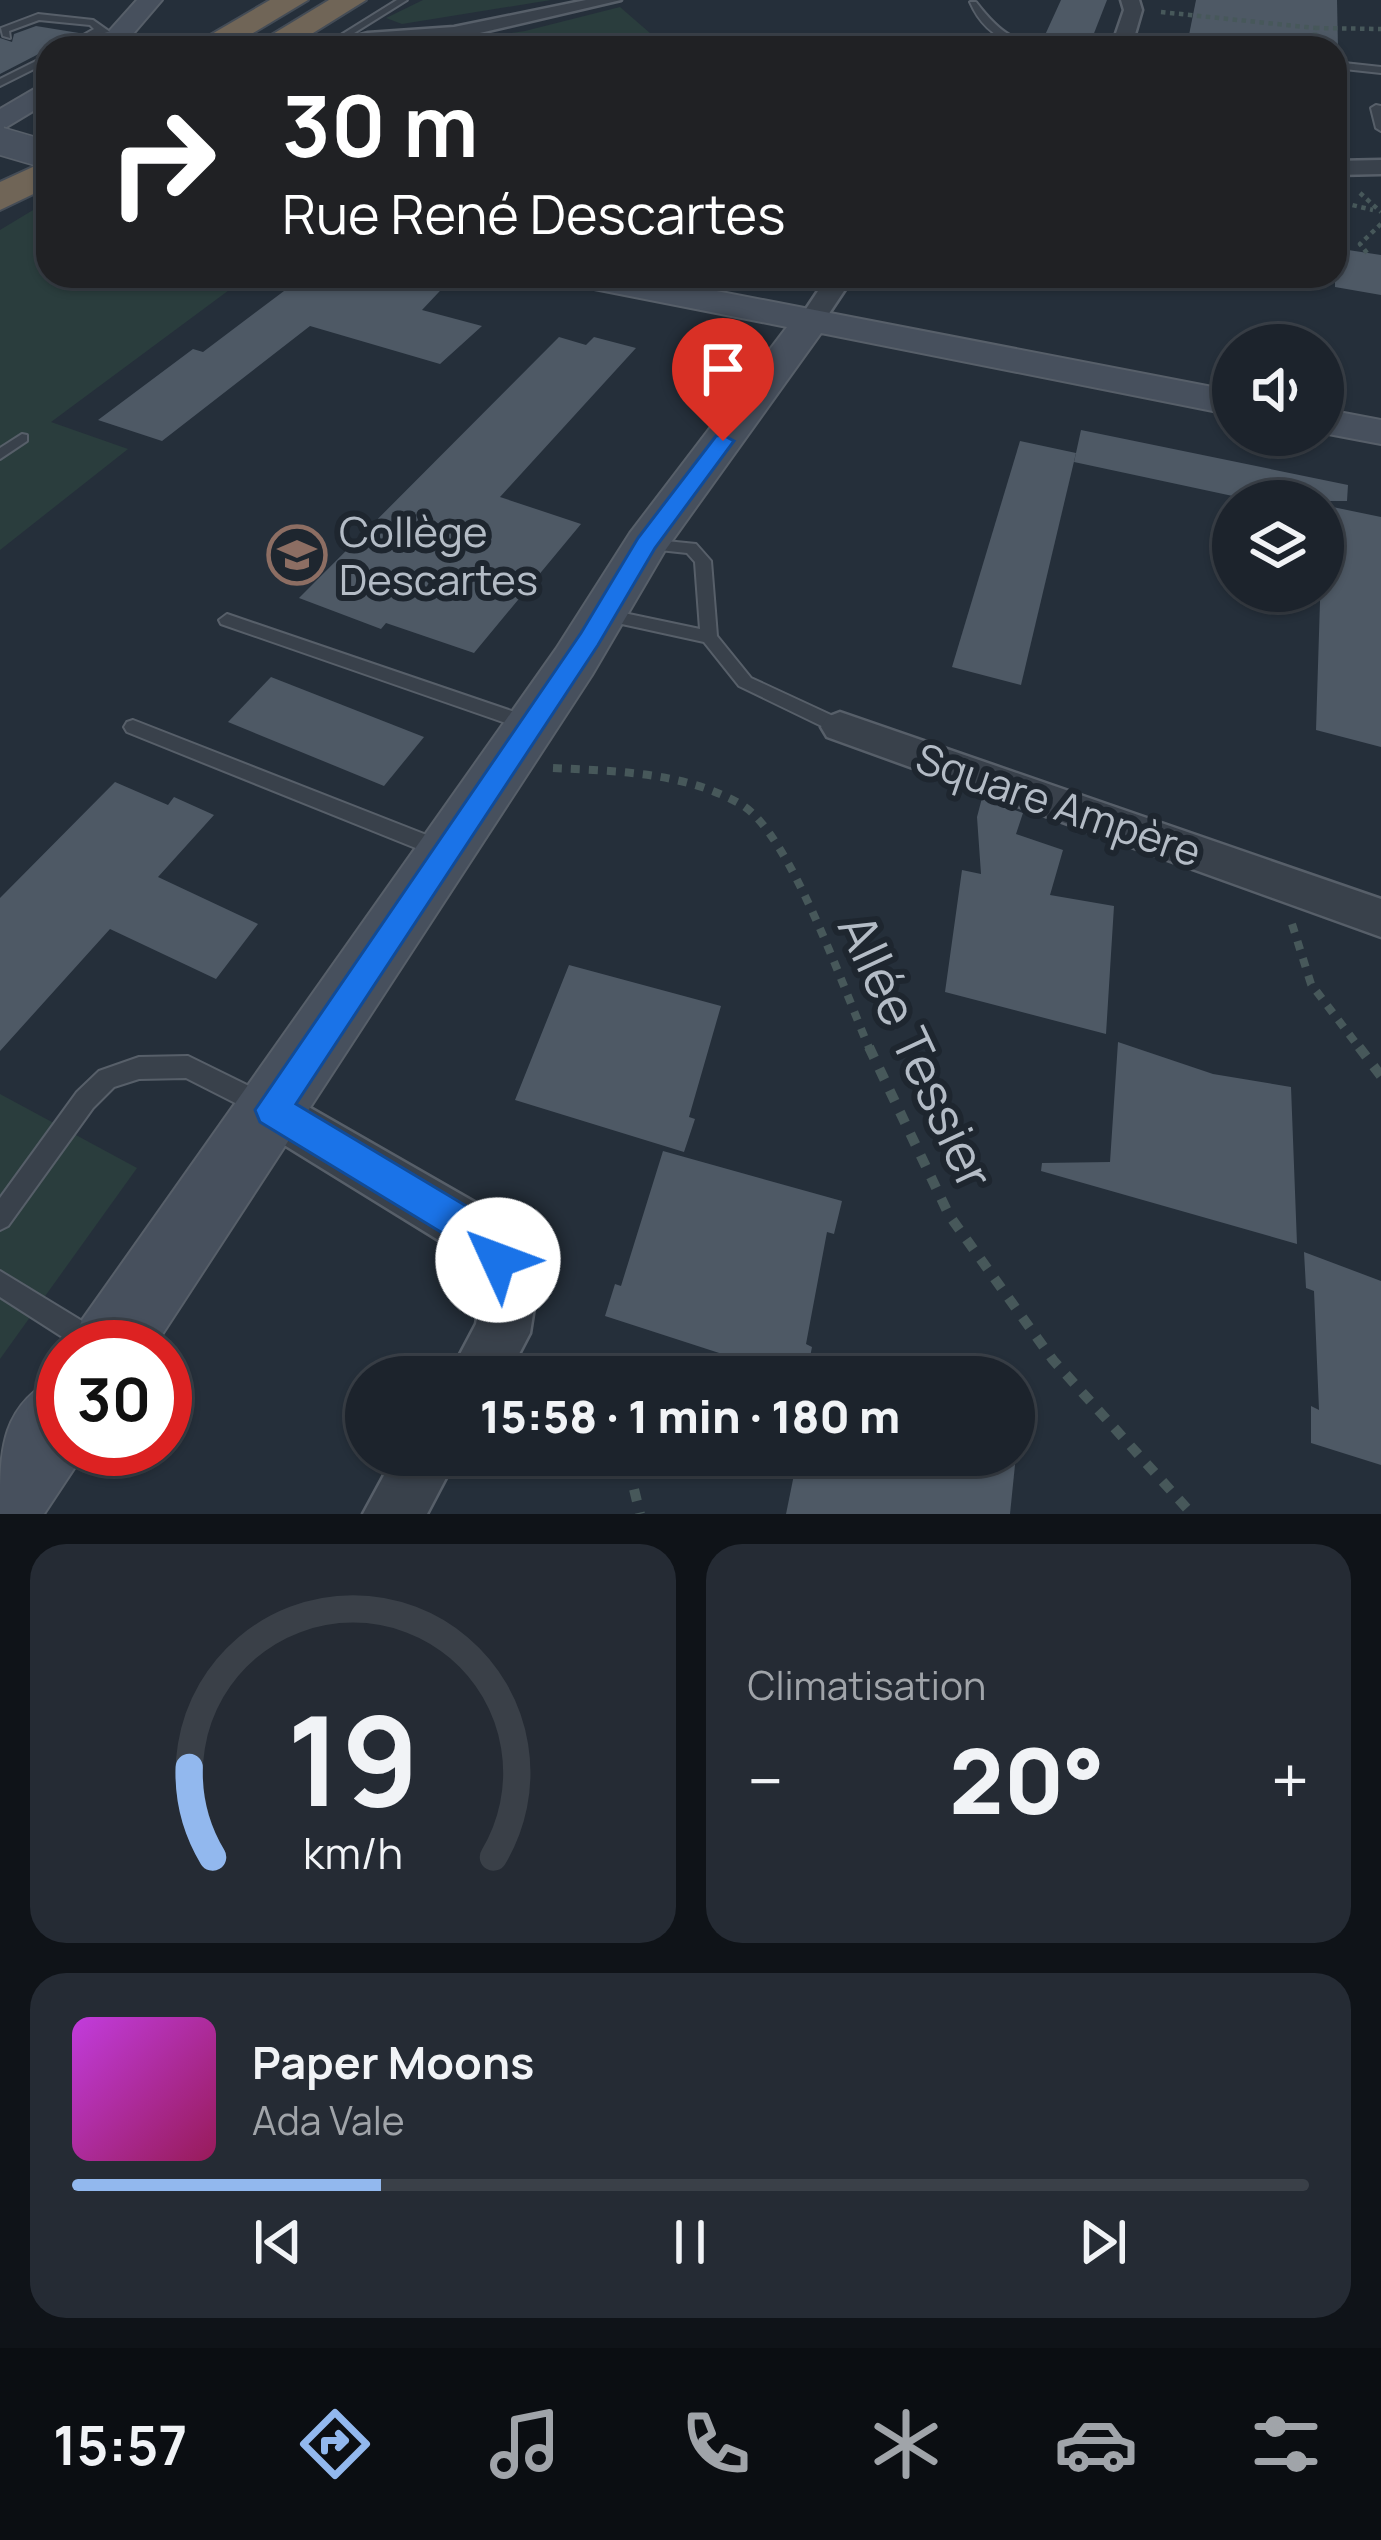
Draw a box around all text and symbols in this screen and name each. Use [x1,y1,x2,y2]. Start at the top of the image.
text: 30 m [282,67,478,182]
icon: right [84,84,240,240]
text: Rue René Descartes [282,176,786,250]
pin [672,318,774,441]
map controls [1212,324,1344,612]
button: sound [1212,324,1344,456]
icon: arrive [690,336,756,402]
button: layers [1212,480,1344,612]
place label: Collège Descartes [339,502,538,608]
school or university icon: Collège Descartes [266,524,328,586]
street label: Square Ampère [909,728,1209,880]
street label: Allée Tessier [823,902,1011,1200]
position arrow [435,1197,561,1323]
speed limit sign: 30 [36,1320,192,1476]
text: 15:58 · 1 min · 180 m [480,1385,900,1447]
text: Climatisation [748,1658,986,1712]
text: 19 [287,1673,419,1843]
text: 20° [949,1718,1105,1841]
text: − [748,1735,783,1825]
text: + [1271,1735,1309,1825]
text: km/h [303,1822,403,1881]
text: Paper Moons [252,2031,534,2093]
text: Ada Vale [252,2093,405,2147]
icon: previous [245,2209,311,2275]
icon: pause [657,2209,723,2275]
icon: next [1070,2209,1136,2275]
icon: directions [293,2402,377,2486]
icon: music [483,2402,567,2486]
icon: phone [674,2402,758,2486]
icon: climate [864,2402,948,2486]
icon: car [1054,2402,1138,2486]
icon: filters [1244,2402,1328,2486]
text: 15:57 [53,2407,187,2481]

